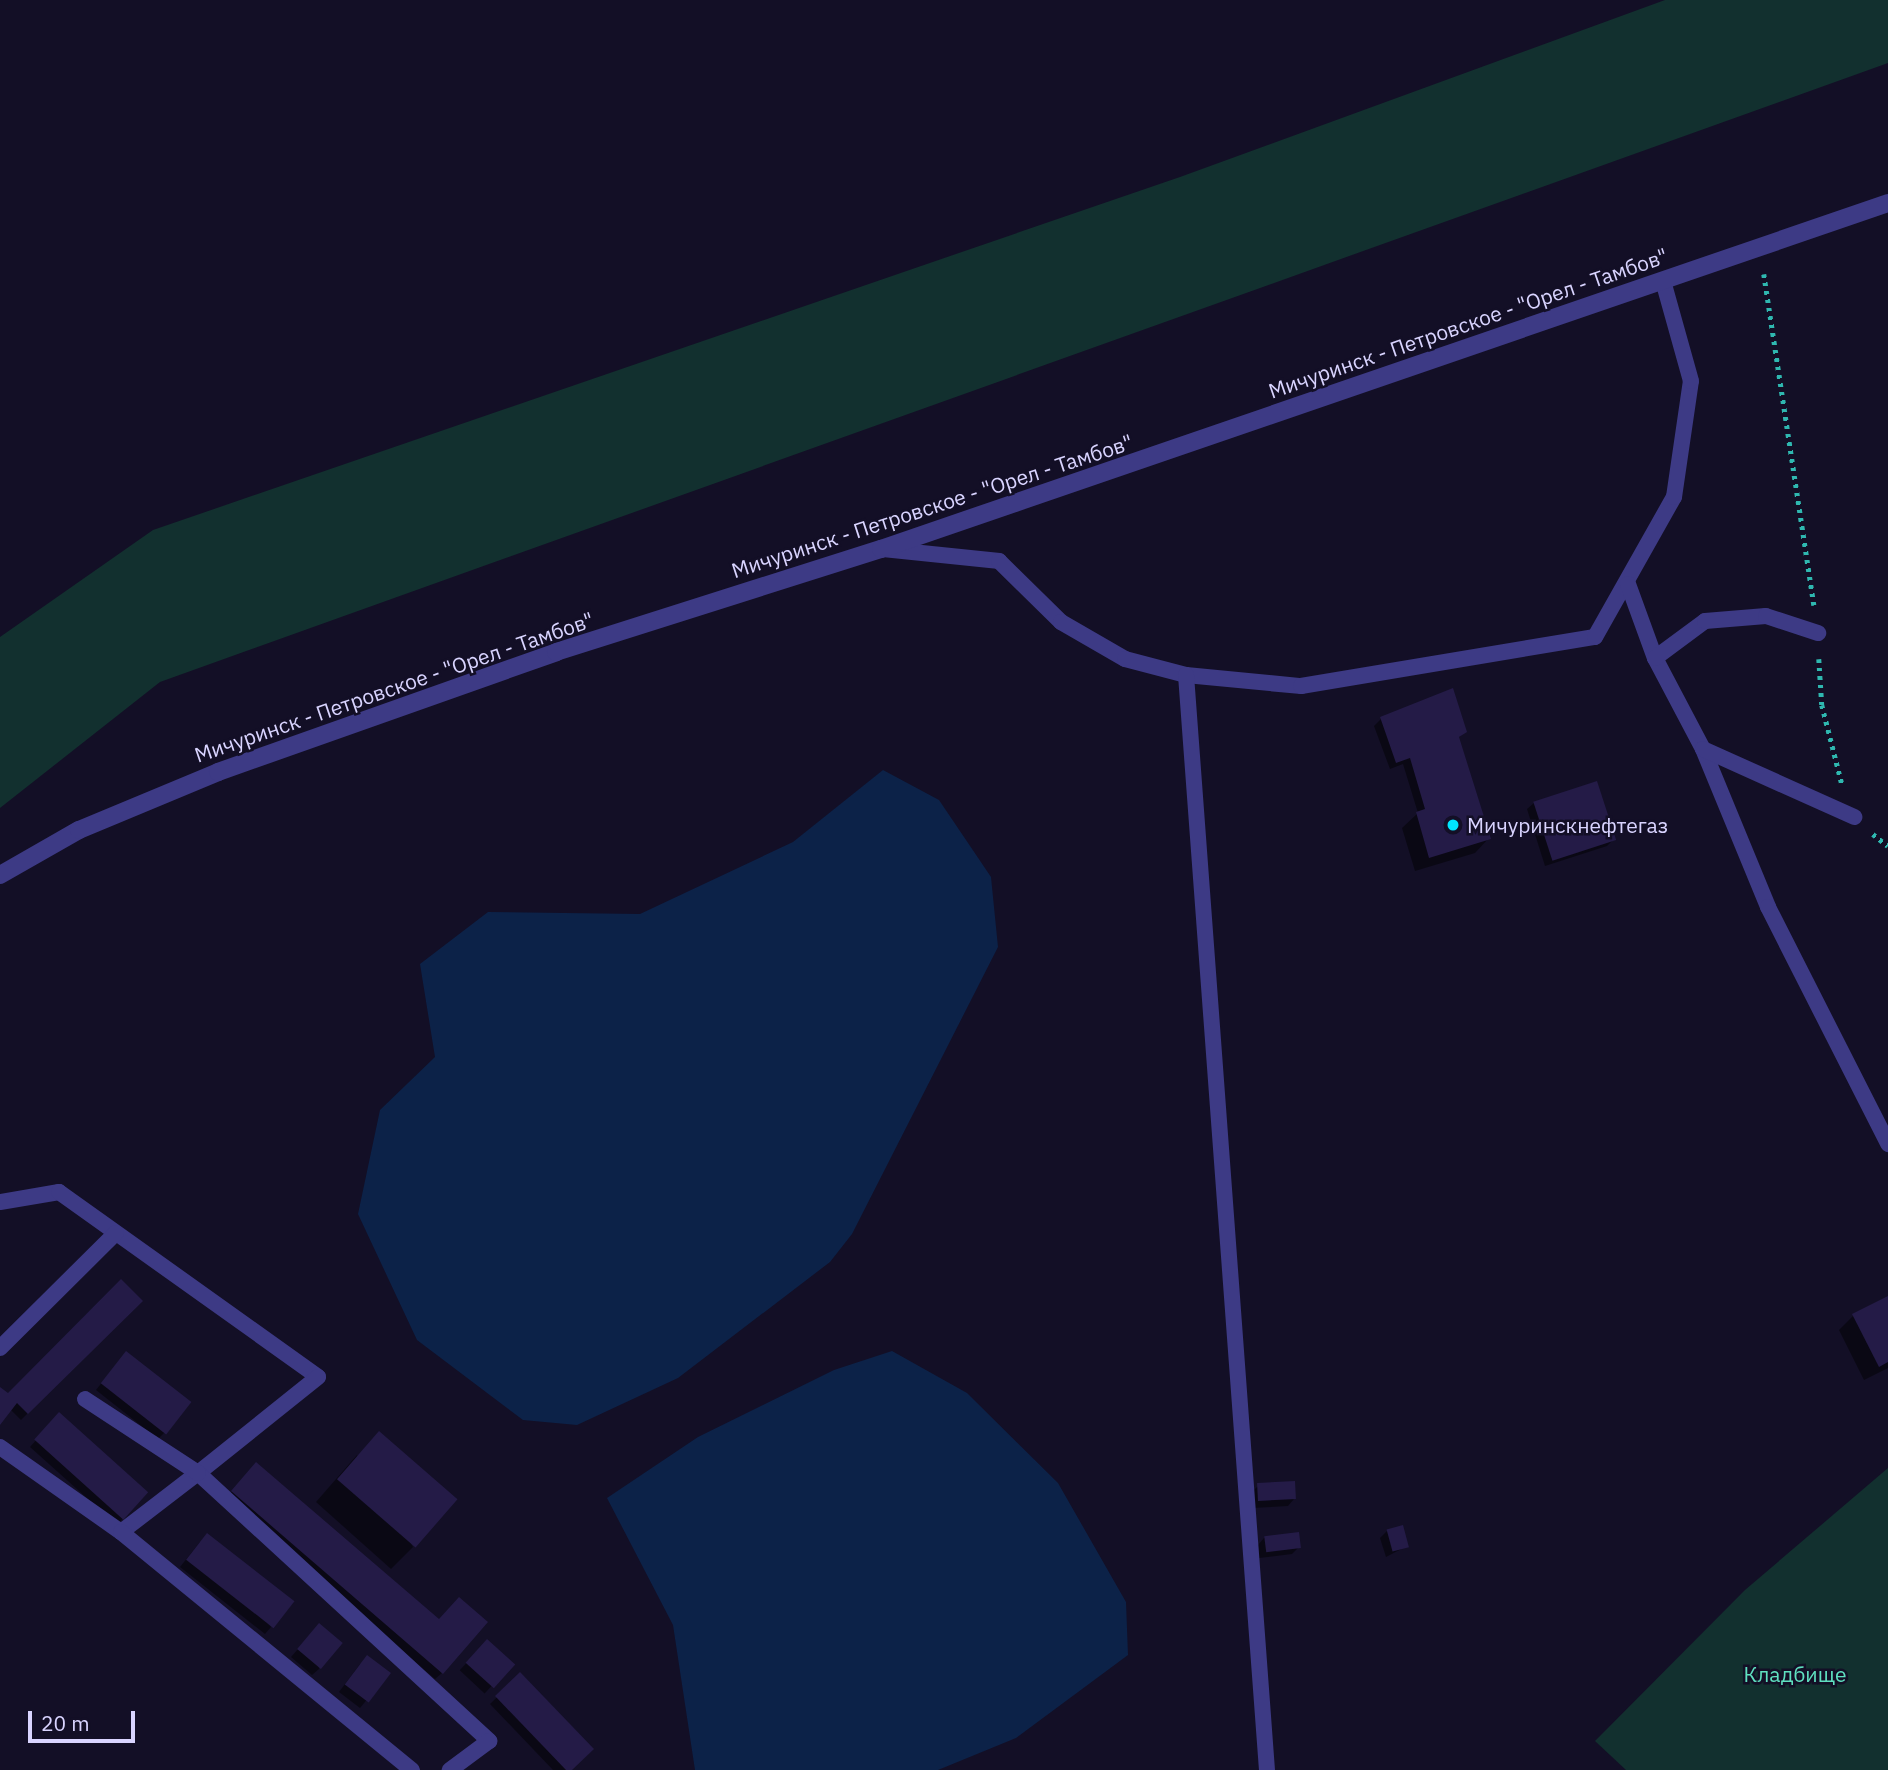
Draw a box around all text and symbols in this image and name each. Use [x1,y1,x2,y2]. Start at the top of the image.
street label: Мичуринск - Петровское - "Орел - Тамбов" [1265,243,1671,403]
street label: Мичуринск - Петровское - "Орел - Тамбов" [728,429,1136,583]
street label: Мичуринск - Петровское - "Орел - Тамбов" [191,607,597,767]
place label: Мичуринскнефтегаз [1467,812,1668,838]
marker: Мичуринскнефтегаз [1445,817,1461,833]
park label: Кладбище [1743,1661,1847,1687]
scale bar [32,1696,138,1740]
text: 20 m [41,1709,90,1737]

